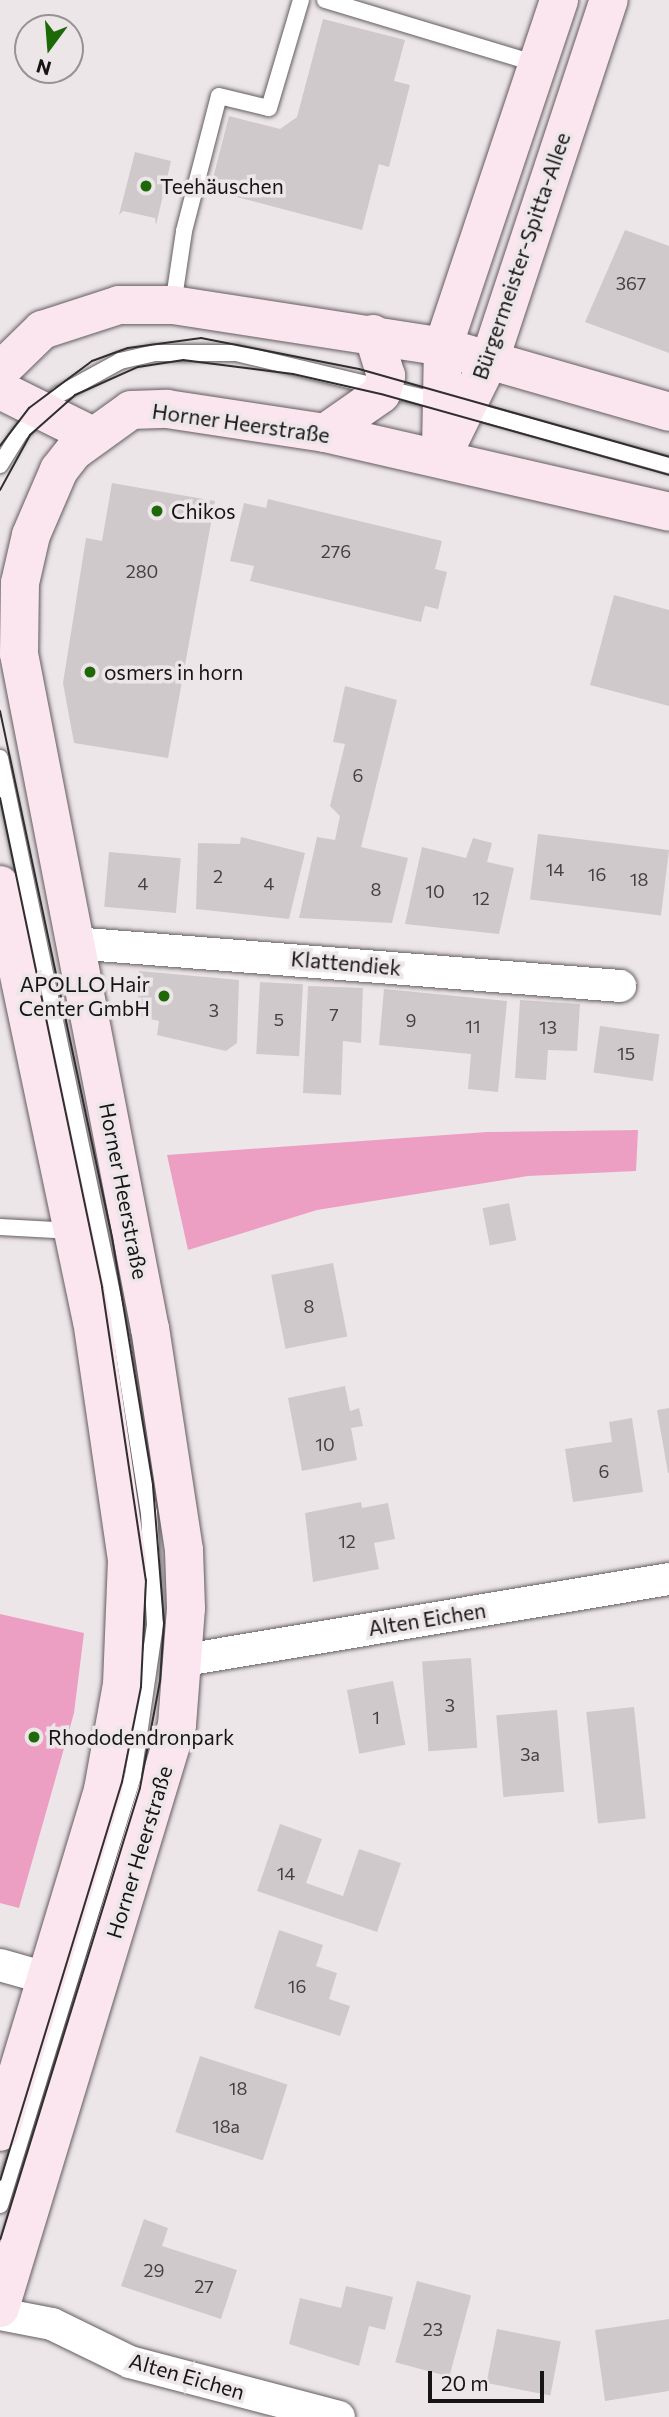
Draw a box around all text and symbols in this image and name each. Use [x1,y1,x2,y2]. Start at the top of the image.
north arrow [14,14,84,84]
text: N [34,55,54,81]
street label: Bürgermeister-Spitta-Allee [467,129,575,383]
place label: Teehäuschen [160,173,284,199]
marker: Teehäuschen [138,178,154,194]
house number: 367 [616,272,646,294]
street label: Horner Heerstraße [151,398,331,448]
place label: Chikos [171,498,236,524]
marker: Chikos [149,503,165,519]
house number: 276 [321,540,351,562]
house number: 280 [126,560,158,582]
place label: osmers in horn [104,659,243,685]
marker: osmers in horn [82,664,98,680]
house number: 6 [353,764,363,786]
house number: 14 [546,858,564,880]
house number: 16 [588,863,606,885]
house number: 2 [213,865,223,887]
house number: 18 [630,868,648,890]
house number: 4 [138,872,148,894]
house number: 4 [264,872,274,894]
house number: 8 [371,878,381,900]
house number: 10 [425,880,445,902]
house number: 12 [472,887,490,909]
street label: Klattendiek [290,946,402,980]
place label: APOLLO Hair Center GmbH [19,971,150,1021]
marker: APOLLO Hair Center GmbH [156,988,172,1004]
house number: 3 [209,999,219,1021]
house number: 7 [329,1003,339,1025]
house number: 5 [274,1008,284,1030]
house number: 9 [406,1009,416,1031]
house number: 11 [465,1015,481,1037]
house number: 13 [539,1016,557,1038]
house number: 15 [617,1042,635,1064]
street label: Horner Heerstraße [95,1101,153,1281]
house number: 8 [304,1295,314,1317]
house number: 10 [315,1433,335,1455]
house number: 6 [599,1460,609,1482]
house number: 12 [338,1530,356,1552]
street label: Alten Eichen [366,1597,488,1641]
house number: 3 [445,1694,455,1716]
house number: 1 [372,1706,380,1728]
place label: Rhododendronpark [48,1724,234,1750]
marker: Rhododendronpark [26,1729,42,1745]
house number: 3a [520,1743,540,1765]
street label: Horner Heerstraße [101,1763,177,1941]
house number: 14 [277,1862,295,1884]
house number: 16 [288,1975,306,1997]
house number: 18 [229,2077,247,2099]
house number: 18a [212,2115,240,2137]
house number: 29 [144,2259,164,2281]
house number: 27 [194,2275,214,2297]
house number: 23 [423,2318,443,2340]
street label: Alten Eichen [126,2348,248,2404]
scale bar [431,2358,546,2402]
text: 20 m [441,2370,489,2395]

